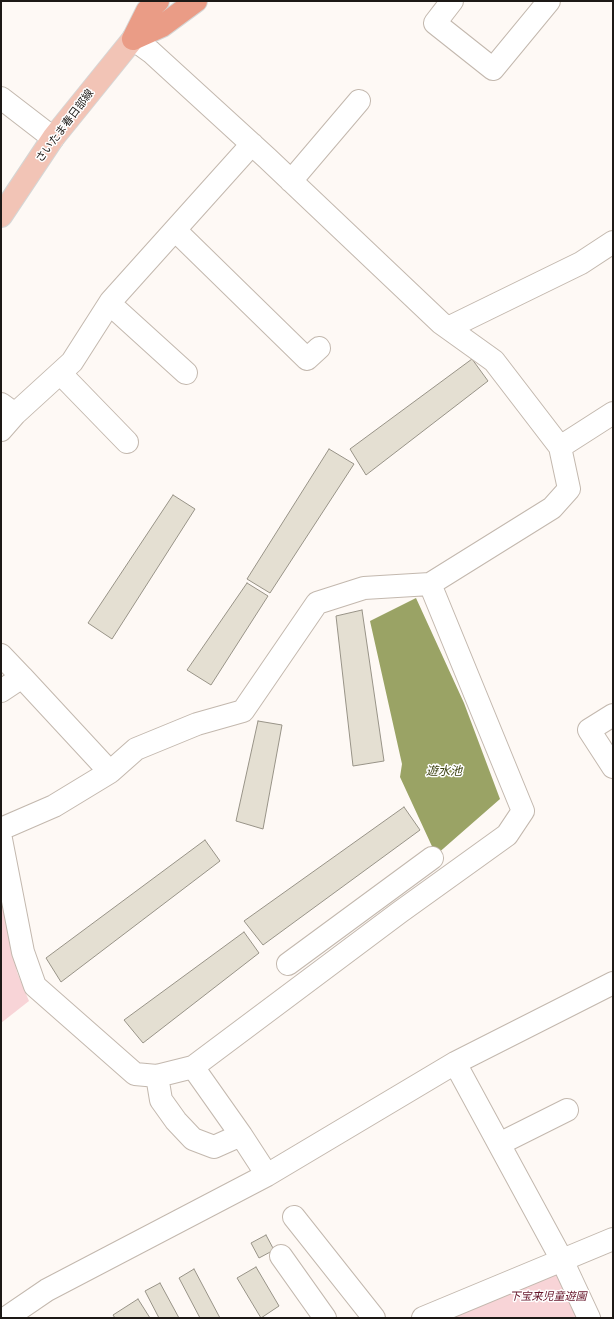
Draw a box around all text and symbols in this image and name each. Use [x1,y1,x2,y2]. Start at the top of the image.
street label: さいたま春日部線 [33,87,97,165]
water label: 遊水池 [426,765,462,779]
park label: 下宝来児童遊園 [510,1290,586,1304]

